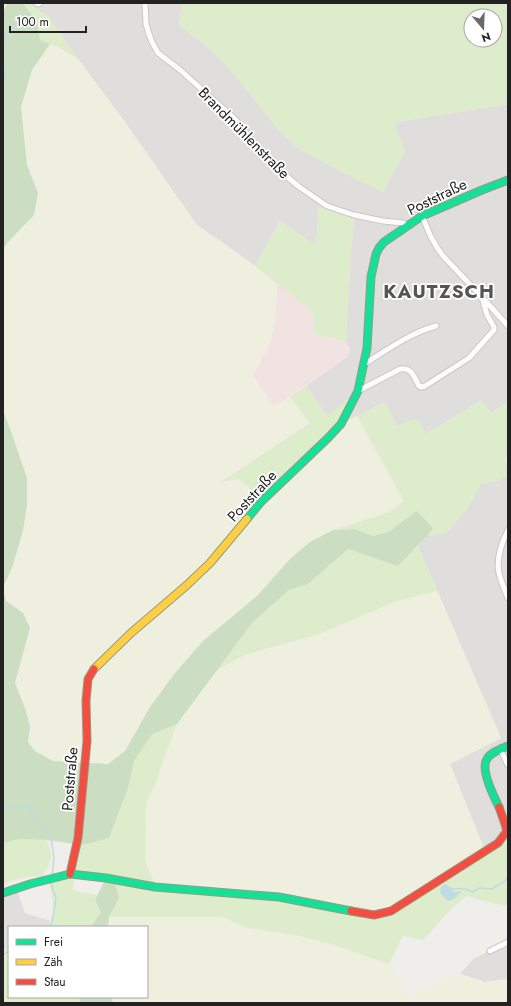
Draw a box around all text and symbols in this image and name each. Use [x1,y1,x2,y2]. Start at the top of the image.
scale bar [10,8,86,34]
north arrow [463,8,503,48]
text: 100 m [16,13,49,31]
text: N [480,28,493,46]
street label: Brandmühlenstraße [193,82,295,184]
street label: Poststraße [404,173,471,221]
district label: KAUTZSCH [383,278,495,305]
street label: Poststraße [222,465,282,527]
street label: Poststraße [56,746,84,812]
legend [8,926,148,998]
text: Frei [44,933,63,951]
text: Zäh [44,953,63,971]
text: Stau [44,973,66,991]

